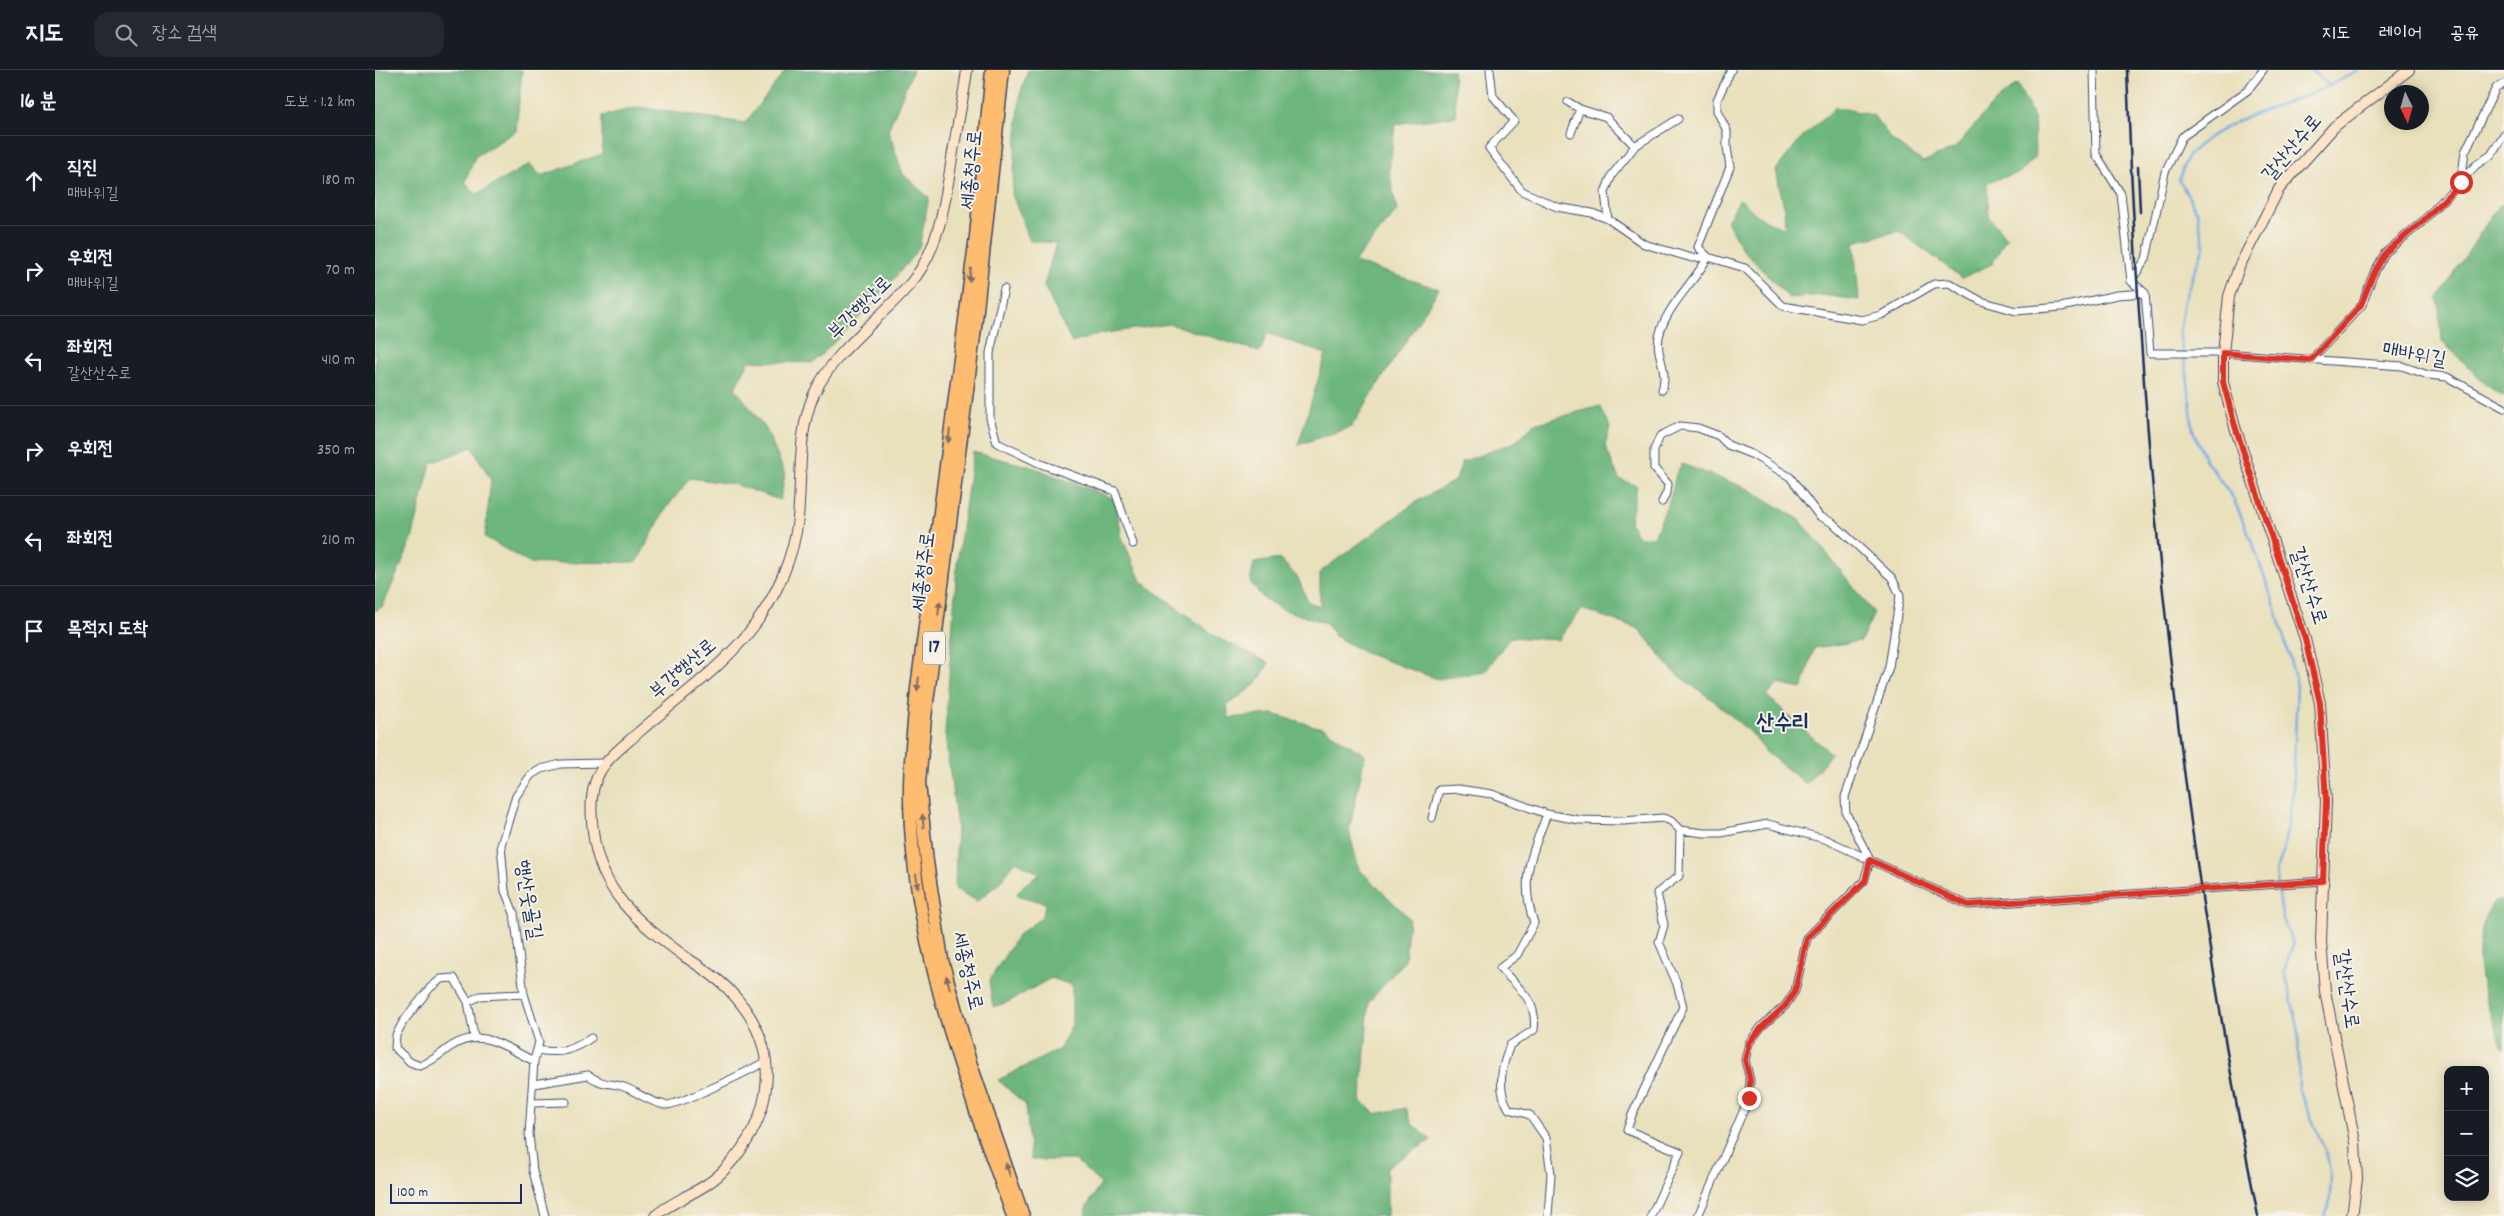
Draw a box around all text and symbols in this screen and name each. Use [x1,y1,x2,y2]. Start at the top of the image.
search box [94,12,444,57]
text: 지도 [25,18,64,52]
icon: search [112,21,140,49]
text: 장소 검색 [152,21,217,48]
text: 지도 [2322,22,2351,47]
text: 레이어 [2379,22,2422,47]
text: 공유 [2450,22,2479,47]
north arrow [2384,85,2429,130]
text: 16 분 [20,88,57,118]
text: 도보 · 1.2 km [284,91,355,114]
street label: 갈산산수로 [2256,109,2330,189]
street label: 세종청주로 [955,129,991,211]
text: 직진 [67,156,98,183]
icon: ahead [20,167,48,195]
text: 180 m [322,169,355,192]
route start [2450,171,2473,194]
text: 매바위길 [67,183,119,206]
text: 우회전 [67,246,113,273]
icon: right [20,257,48,285]
text: 70 m [325,259,355,282]
one-way arrow [966,267,974,283]
street label: 부강행산로 [823,271,899,347]
text: 매바위길 [67,273,119,296]
text: 좌회전 [67,336,113,363]
street label: 매바위길 [2380,337,2448,375]
icon: left [20,347,48,375]
text: 410 m [321,349,355,372]
text: 갈산산수로 [67,363,131,386]
one-way arrow [945,429,953,445]
icon: right [20,437,48,465]
text: 우회전 [67,437,113,464]
text: 350 m [317,439,355,462]
icon: left [20,527,48,555]
text: 좌회전 [67,527,113,554]
text: 210 m [321,529,355,552]
street label: 세종청주로 [906,530,944,614]
street label: 갈산산수로 [2281,543,2333,629]
one-way arrow [935,599,943,615]
icon: arrive [20,617,48,645]
text: 목적지 도착 [67,617,148,644]
road number: 17 [923,632,945,664]
street label: 부강행산로 [644,633,724,707]
one-way arrow [914,677,922,693]
district label: 산수리 [1755,709,1810,740]
one-way arrow [919,813,927,829]
street label: 행산웃골길 [506,858,548,942]
one-way arrow [913,873,921,889]
street label: 세종청주로 [943,929,989,1013]
street label: 갈산산수로 [2326,947,2364,1031]
one-way arrow [944,974,952,989]
map controls [2444,1066,2489,1201]
button: + [2444,1066,2489,1111]
route end [1738,1087,1761,1110]
button: − [2444,1111,2489,1156]
button: layers [2444,1156,2489,1201]
one-way arrow [1003,1162,1011,1177]
scale bar [390,1181,523,1204]
text: 100 m [397,1183,428,1203]

